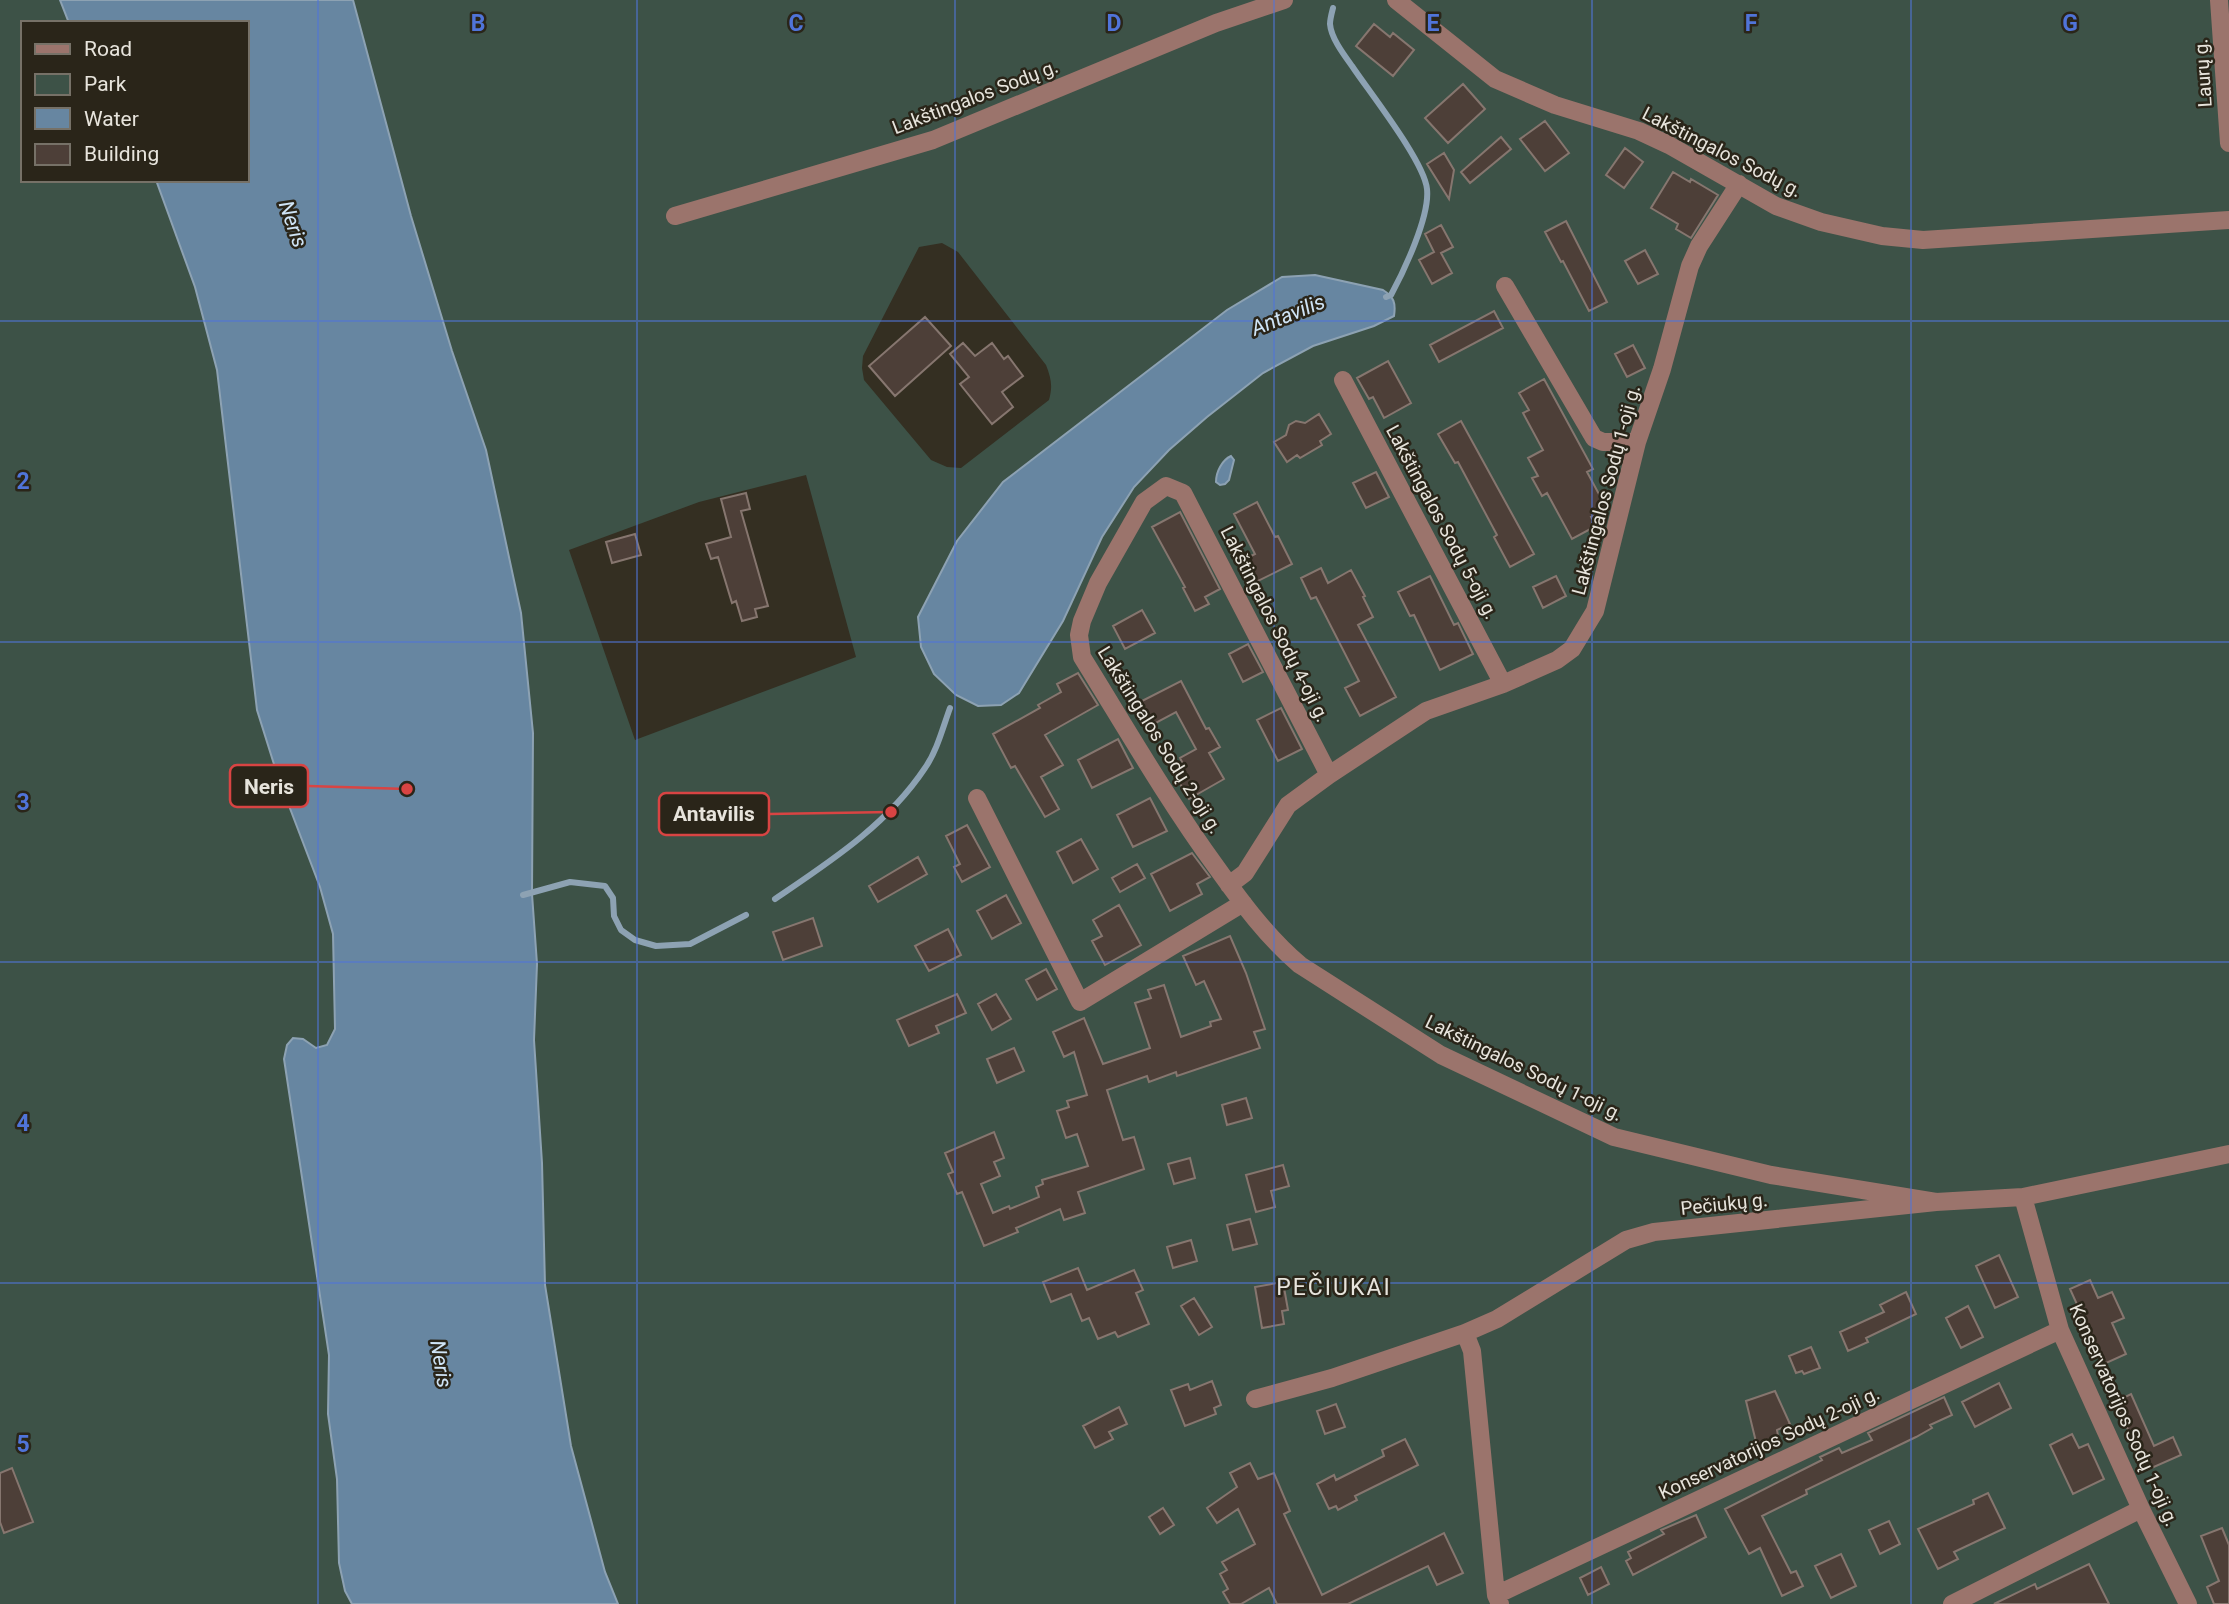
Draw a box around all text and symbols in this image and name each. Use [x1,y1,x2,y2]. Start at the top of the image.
text: B [471,10,485,37]
text: C [788,10,804,37]
text: D [1107,10,1121,37]
text: E [1427,10,1440,37]
text: F [1745,10,1758,37]
text: G [2062,10,2078,37]
legend [21,21,248,182]
text: Road [84,37,132,61]
street label: Laurų g. [2189,38,2217,108]
street label: Lakštingalos Sodų g. [889,55,1061,139]
text: Park [84,72,127,96]
street label: Lakštingalos Sodų g. [1638,102,1806,202]
text: Water [84,107,139,131]
text: Building [84,142,159,166]
water label: Neris [274,198,312,250]
water label: Antavilis [1247,289,1328,341]
street label: Lakštingalos Sodų 1-oji g. [1567,382,1645,598]
street label: Lakštingalos Sodų 5-oji g. [1381,421,1503,623]
text: 2 [16,468,30,495]
street label: Lakštingalos Sodų 4-oji g. [1216,522,1334,726]
street label: Lakštingalos Sodų 2-oji g. [1093,642,1227,838]
callout: Neris [230,765,308,807]
text: Neris [244,775,294,799]
text: 3 [16,789,30,816]
callout: Antavilis [659,793,769,835]
text: Antavilis [673,802,755,826]
street label: Lakštingalos Sodų 1-oji g. [1422,1010,1626,1126]
text: 4 [16,1110,30,1137]
street label: Pečiukų g. [1679,1188,1769,1220]
district label: PEČIUKAI [1276,1272,1392,1301]
street label: Konservatorijos Sodų 1-oji g. [2064,1300,2184,1530]
water label: Neris [425,1339,457,1389]
street label: Konservatorijos Sodų 2-oji g. [1655,1382,1883,1504]
text: 5 [16,1431,30,1458]

